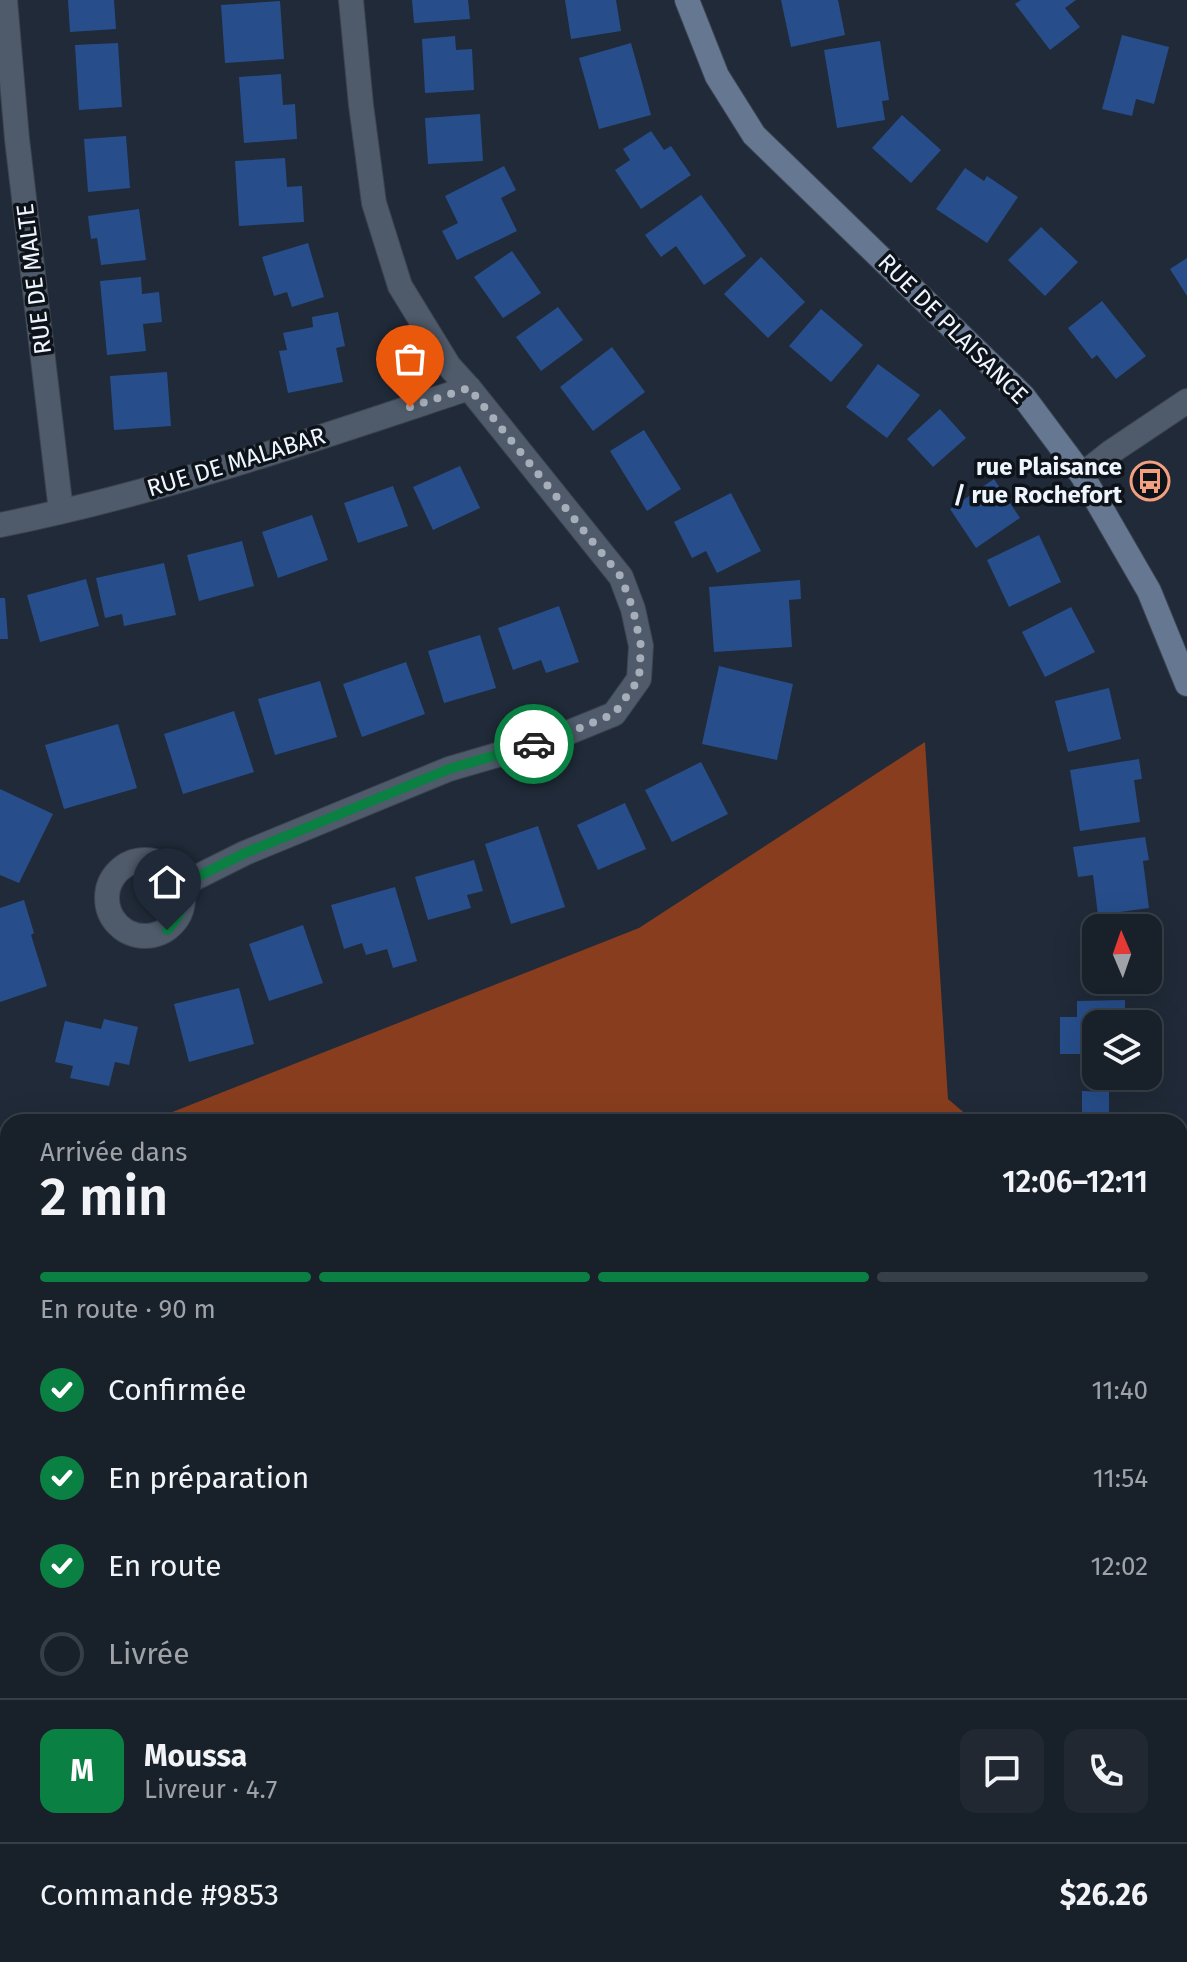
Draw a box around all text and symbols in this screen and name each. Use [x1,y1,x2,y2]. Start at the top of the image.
street label: RUE DE MALTE [11,202,57,356]
street label: RUE DE PLAISANCE [872,248,1034,410]
pin [376,325,444,407]
icon: bag [388,337,432,381]
street label: RUE DE MALABAR [143,422,329,502]
place label: rue Plaisance / rue Rochefort [953,453,1123,509]
bus stop icon: rue Plaisance / rue Rochefort [1129,460,1171,502]
courier [494,704,574,784]
icon: car [512,722,556,766]
pin [133,848,201,930]
icon: home [145,860,189,904]
north arrow [1082,914,1162,994]
map controls [1082,914,1162,1090]
button: layers [1082,1010,1162,1090]
text: Arrivée dans [40,1137,187,1168]
text: 12:06–12:11 [1002,1164,1148,1200]
text: 2 min [40,1166,168,1229]
text: En route · 90 m [40,1294,216,1325]
icon: check [40,1368,84,1412]
text: Confirmée [108,1372,247,1408]
text: 11:40 [1091,1375,1148,1406]
icon: check [40,1456,84,1500]
text: En préparation [108,1460,309,1496]
text: 11:54 [1093,1463,1148,1494]
icon: check [40,1544,84,1588]
text: En route [108,1548,222,1584]
text: 12:02 [1091,1551,1148,1582]
text: Livrée [108,1636,190,1672]
button: chat [960,1729,1044,1813]
button: phone [1064,1729,1148,1813]
text: Moussa [144,1738,247,1774]
text: M [70,1753,94,1789]
text: Livreur · 4.7 [144,1774,277,1805]
text: Commande #9853 [40,1877,279,1913]
text: $26.26 [1060,1877,1148,1913]

